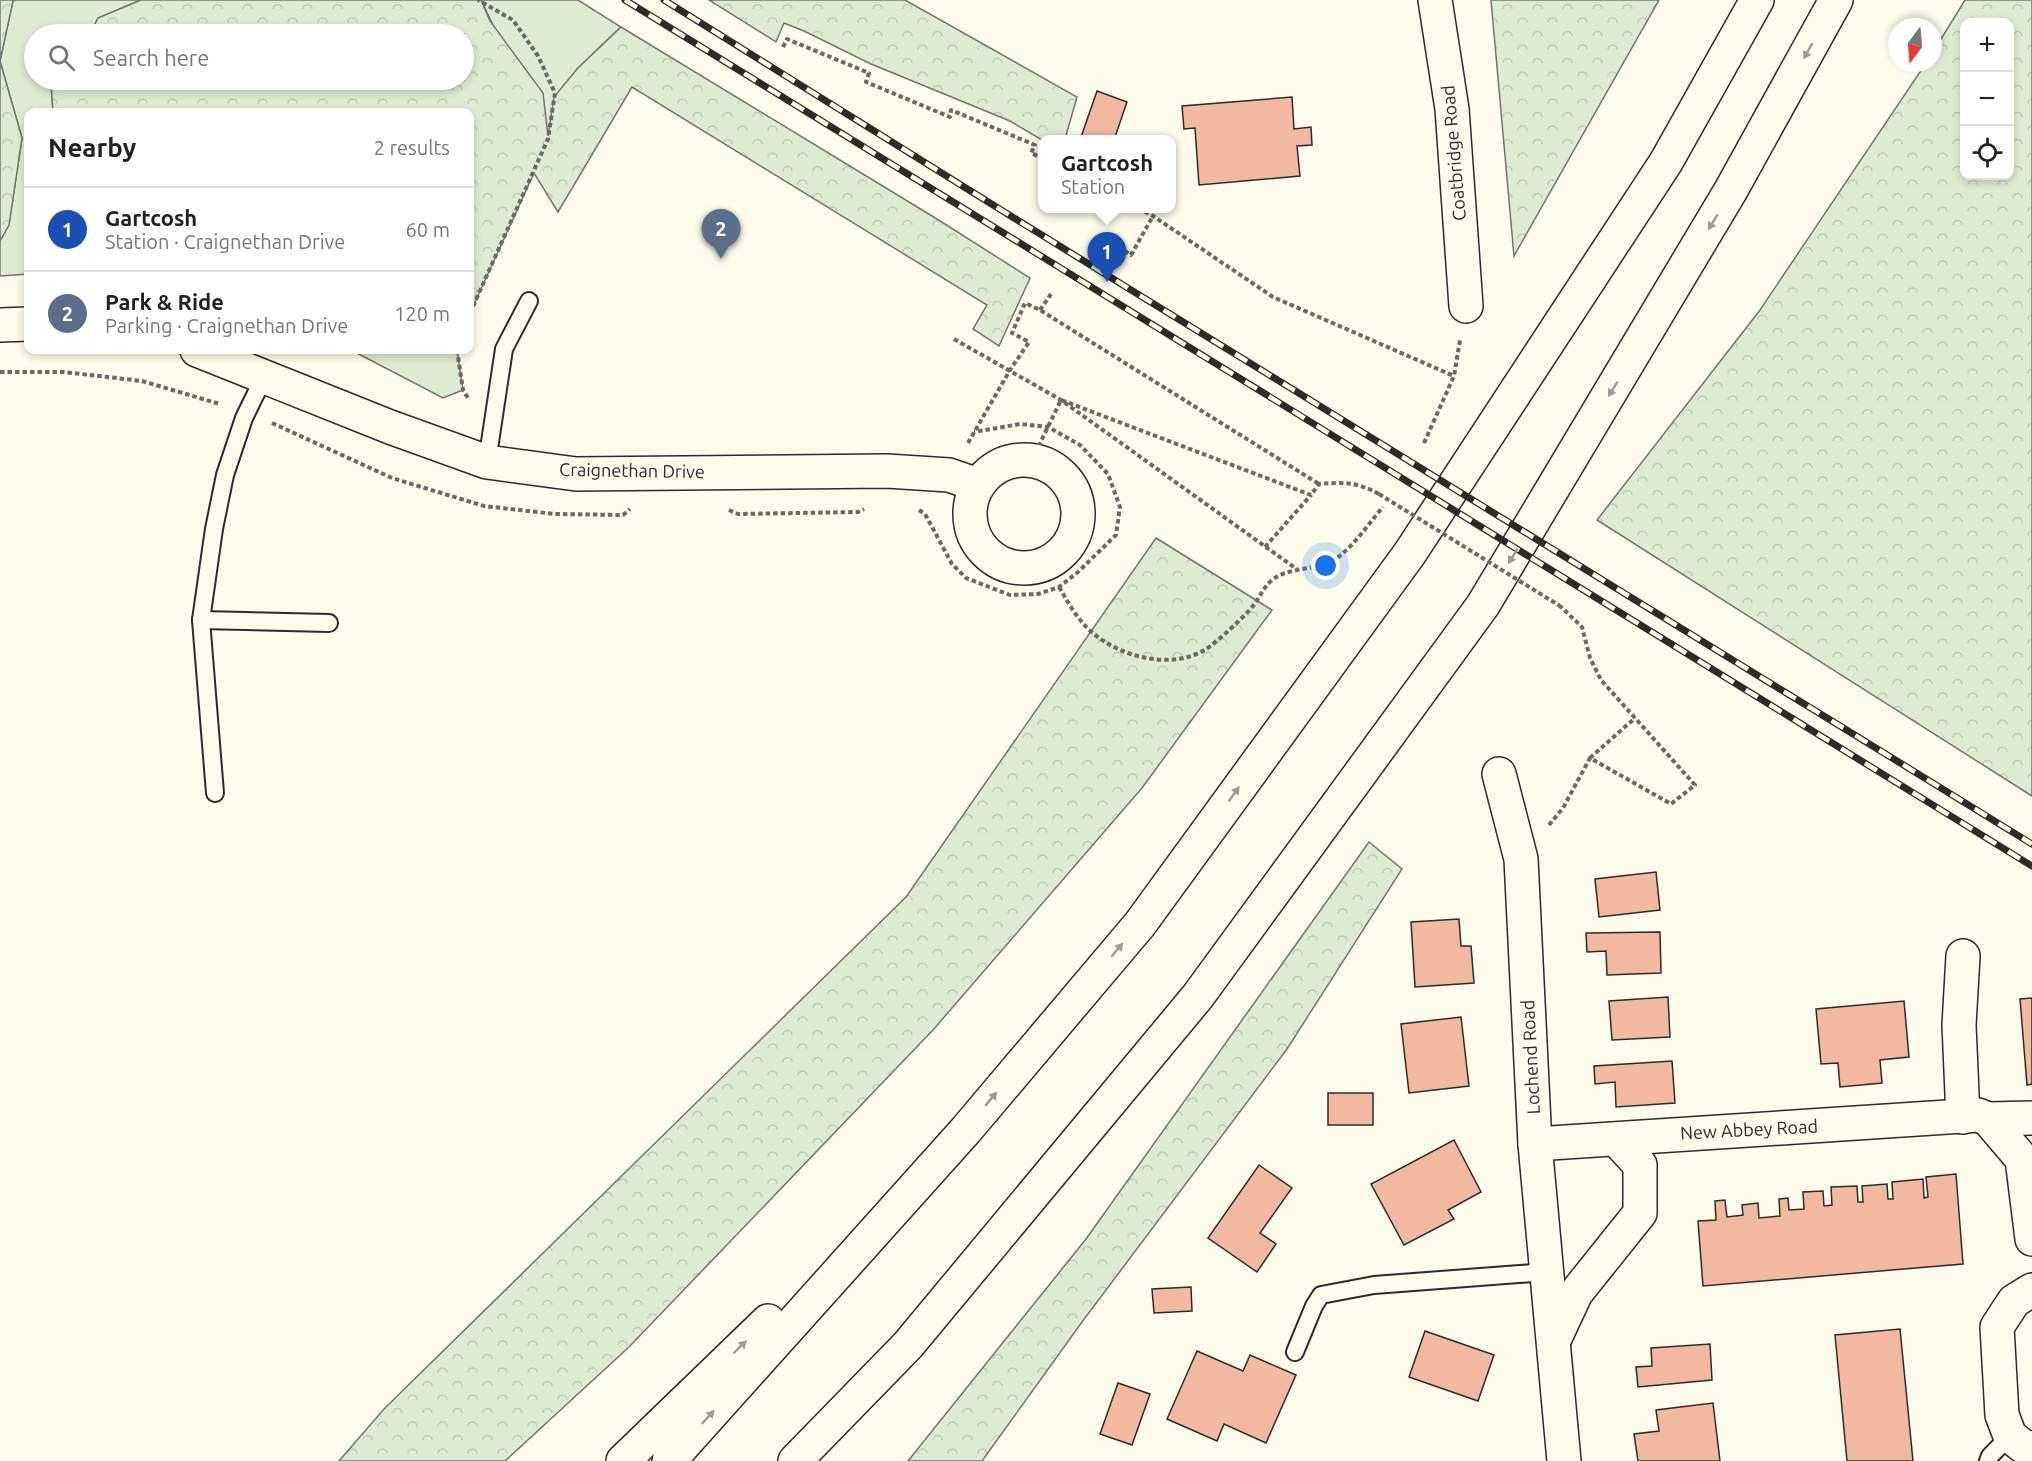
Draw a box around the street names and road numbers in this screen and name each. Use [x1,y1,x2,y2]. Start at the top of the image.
street label: Coatbridge Road [1437,84,1469,222]
street label: Craignethan Drive [559,459,705,481]
street label: Lochend Road [1517,999,1543,1115]
street label: New Abbey Road [1680,1115,1818,1143]

